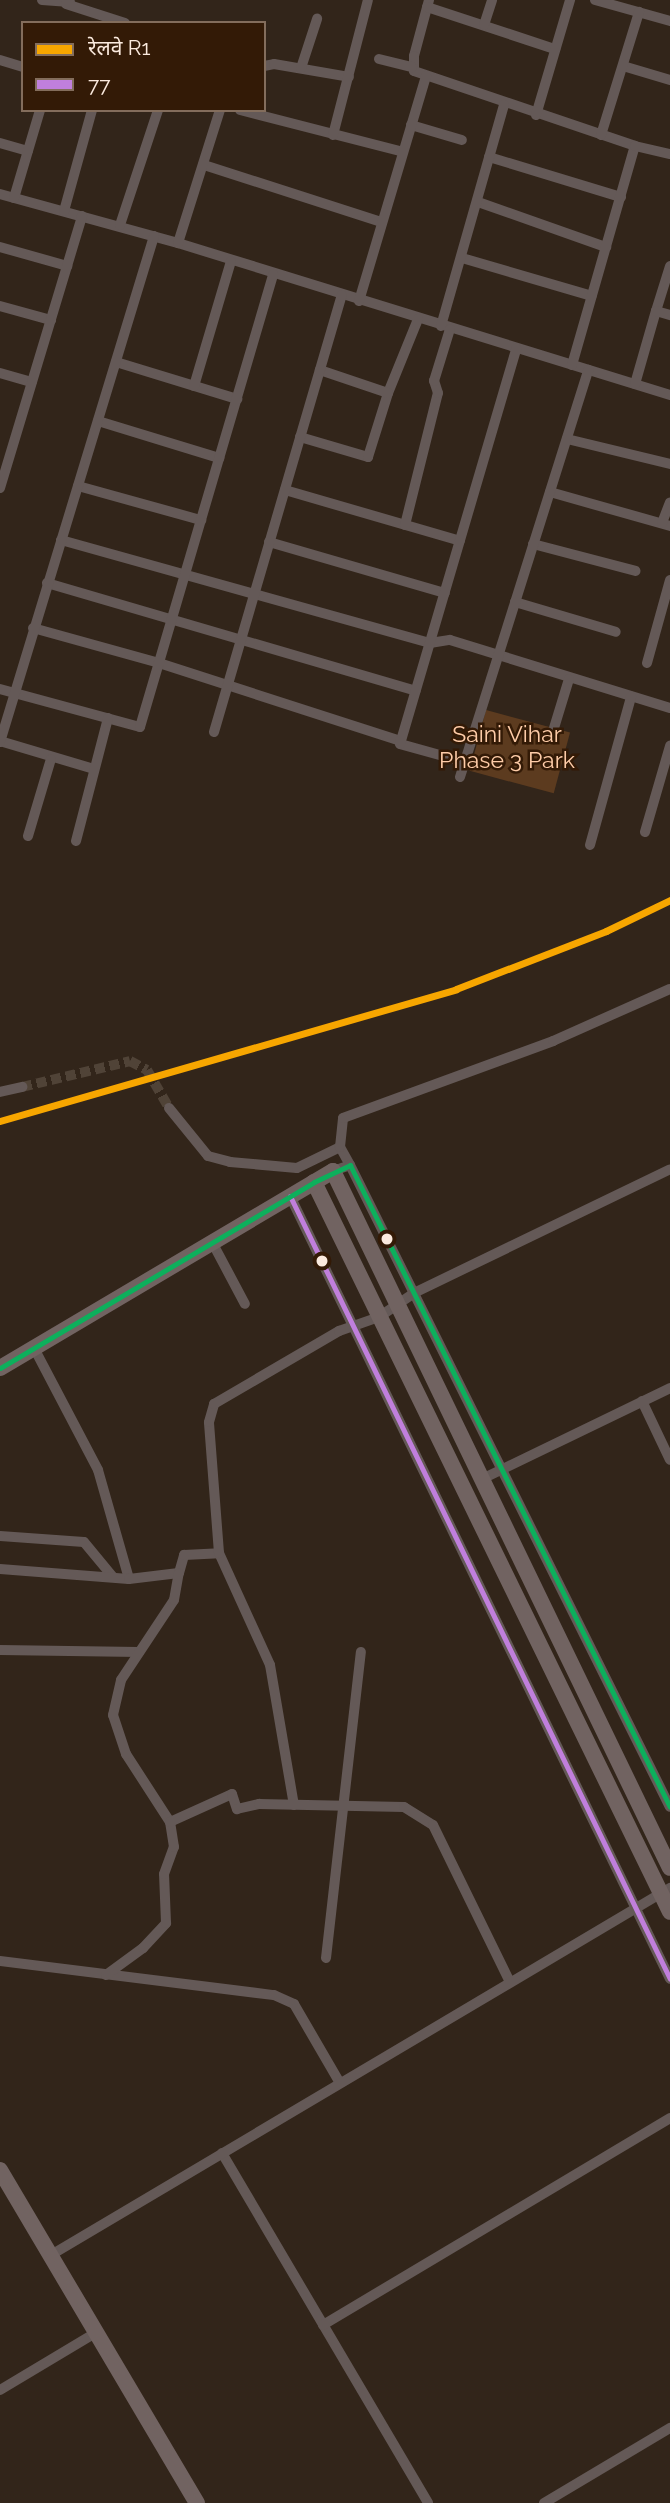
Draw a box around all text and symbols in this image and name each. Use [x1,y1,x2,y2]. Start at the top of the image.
legend [21,21,266,112]
text: रेलवे R1 [88,35,151,60]
text: 77 [88,72,110,97]
park label: Saini Vihar Phase 3 Park [439,720,575,774]
unlabelled marker [380,1232,394,1246]
unlabelled marker [315,1254,329,1268]

